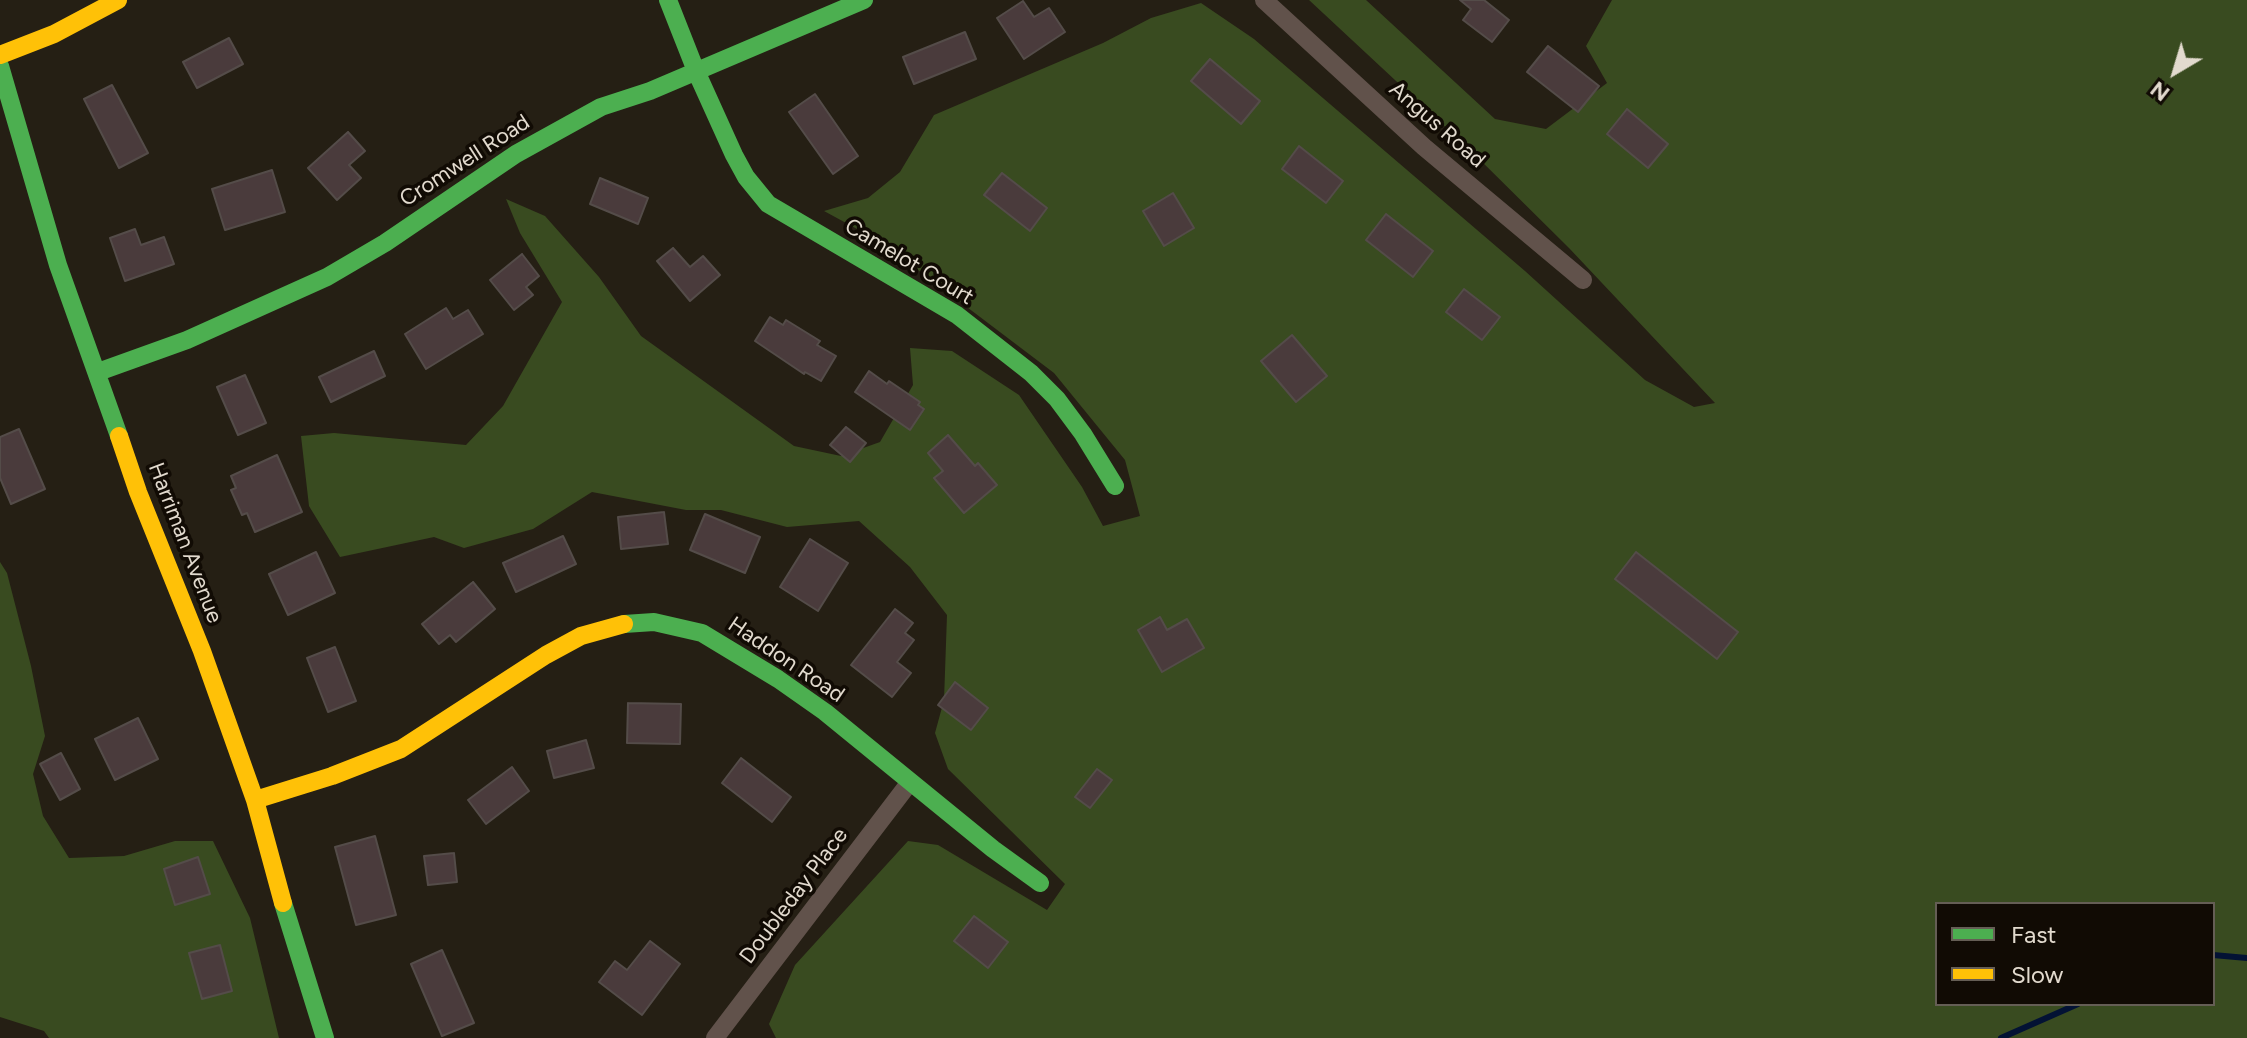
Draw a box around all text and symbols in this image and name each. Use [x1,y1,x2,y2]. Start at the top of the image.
north arrow [2135,32,2215,112]
text: N [2145,75,2175,107]
street label: Angus Road [1384,76,1490,174]
street label: Cromwell Road [395,109,535,213]
street label: Camelot Court [840,213,978,311]
street label: Harriman Avenue [142,459,228,627]
street label: Haddon Road [723,611,849,709]
street label: Doubleday Place [734,823,854,969]
legend [1935,902,2215,1006]
text: Fast [2011,920,2056,949]
text: Slow [2011,960,2063,989]

